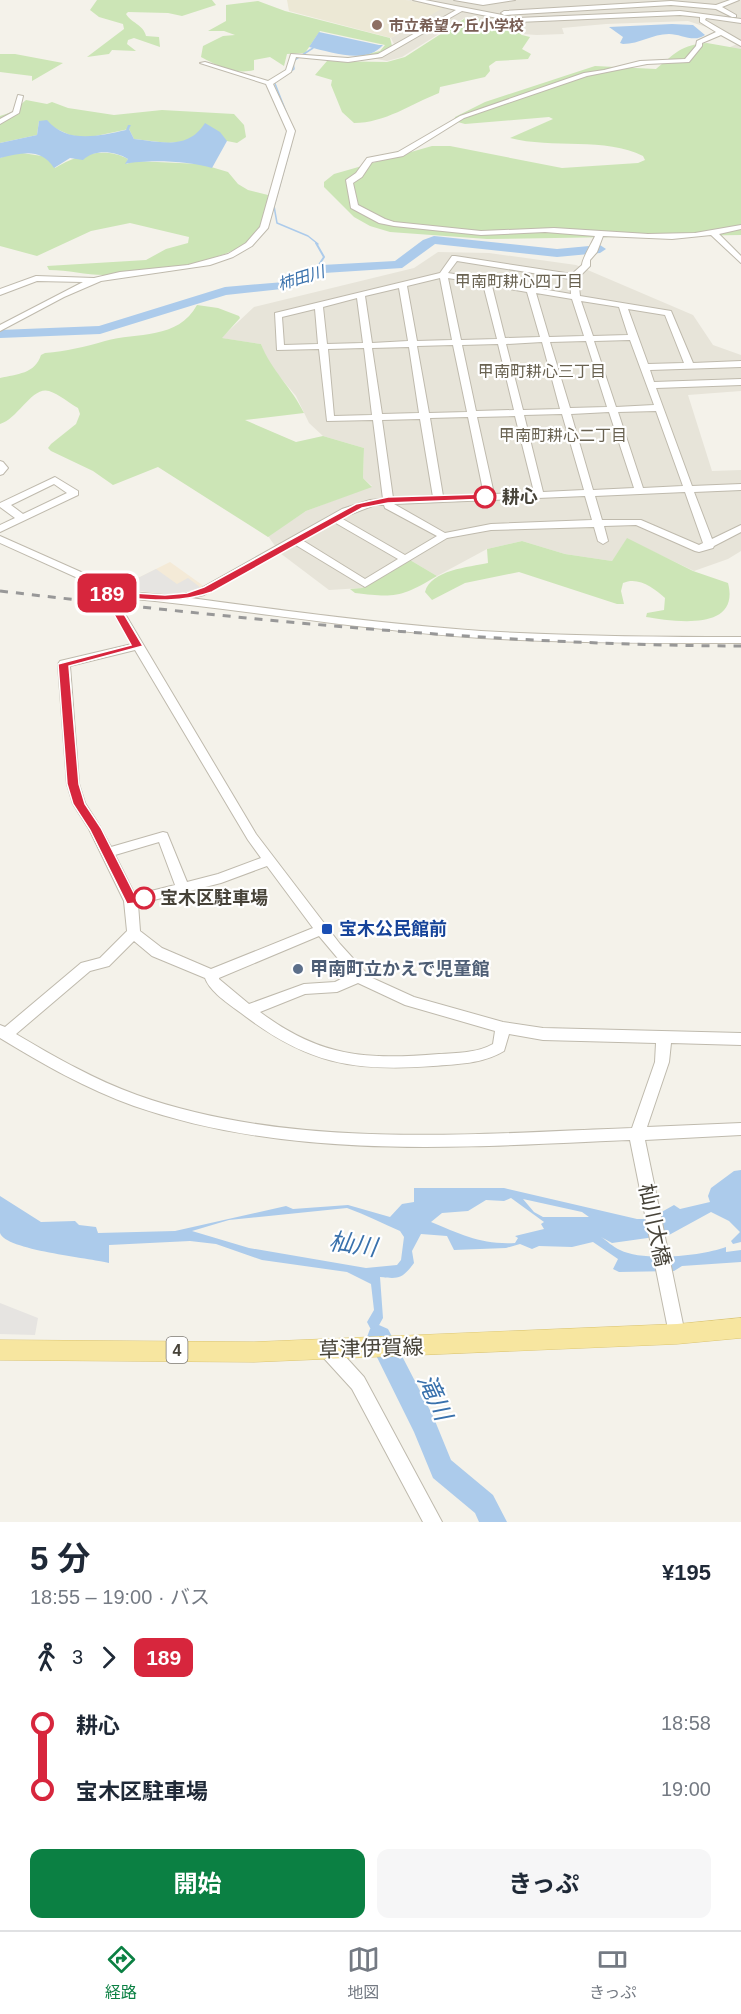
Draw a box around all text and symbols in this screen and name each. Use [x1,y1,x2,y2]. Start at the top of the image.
place label: 市立希望ヶ丘小学校 [389,17,524,34]
marker: 市立希望ヶ丘小学校 [370,18,384,32]
water label: 柿田川 [276,262,328,293]
district label: 甲南町耕心四丁目 [455,273,583,290]
district label: 甲南町耕心三丁目 [478,363,606,380]
district label: 甲南町耕心二丁目 [499,427,627,444]
marker: 耕心 [474,486,496,508]
place label: 耕心 [502,487,538,507]
line badge: 189 [72,574,142,612]
text: 189 [89,582,125,605]
marker: 宝木区駐車場 [133,887,155,909]
place label: 宝木区駐車場 [160,888,268,908]
place label: 宝木公民館前 [339,919,447,939]
marker: 宝木公民館前 [320,922,334,936]
place label: 甲南町立かえで児童館 [310,959,489,979]
marker: 甲南町立かえで児童館 [291,962,305,976]
street label: 杣川大橋 [635,1182,675,1268]
water label: 杣川 [327,1227,382,1261]
street label: 草津伊賀線 [318,1335,424,1361]
road number: 4 [166,1337,188,1363]
water label: 滝川 [413,1370,459,1427]
text: 5 分 [30,1540,91,1577]
text: ¥195 [662,1560,711,1585]
text: 18:55 – 19:00 · バス [30,1586,210,1608]
icon: walk [30,1641,63,1674]
icon: forward [92,1641,125,1674]
text: 3 [72,1646,83,1668]
text: 189 [146,1646,181,1669]
text: 18:58 [661,1712,711,1734]
text: 耕心 [76,1713,120,1738]
text: 19:00 [661,1778,711,1800]
text: 宝木区駐車場 [76,1779,208,1804]
button: 開始 [30,1849,365,1918]
button: きっぷ [377,1849,711,1918]
tab: 経路 [105,1943,138,2003]
tab: 地図 [347,1943,380,2003]
tab: きっぷ [589,1943,636,2003]

